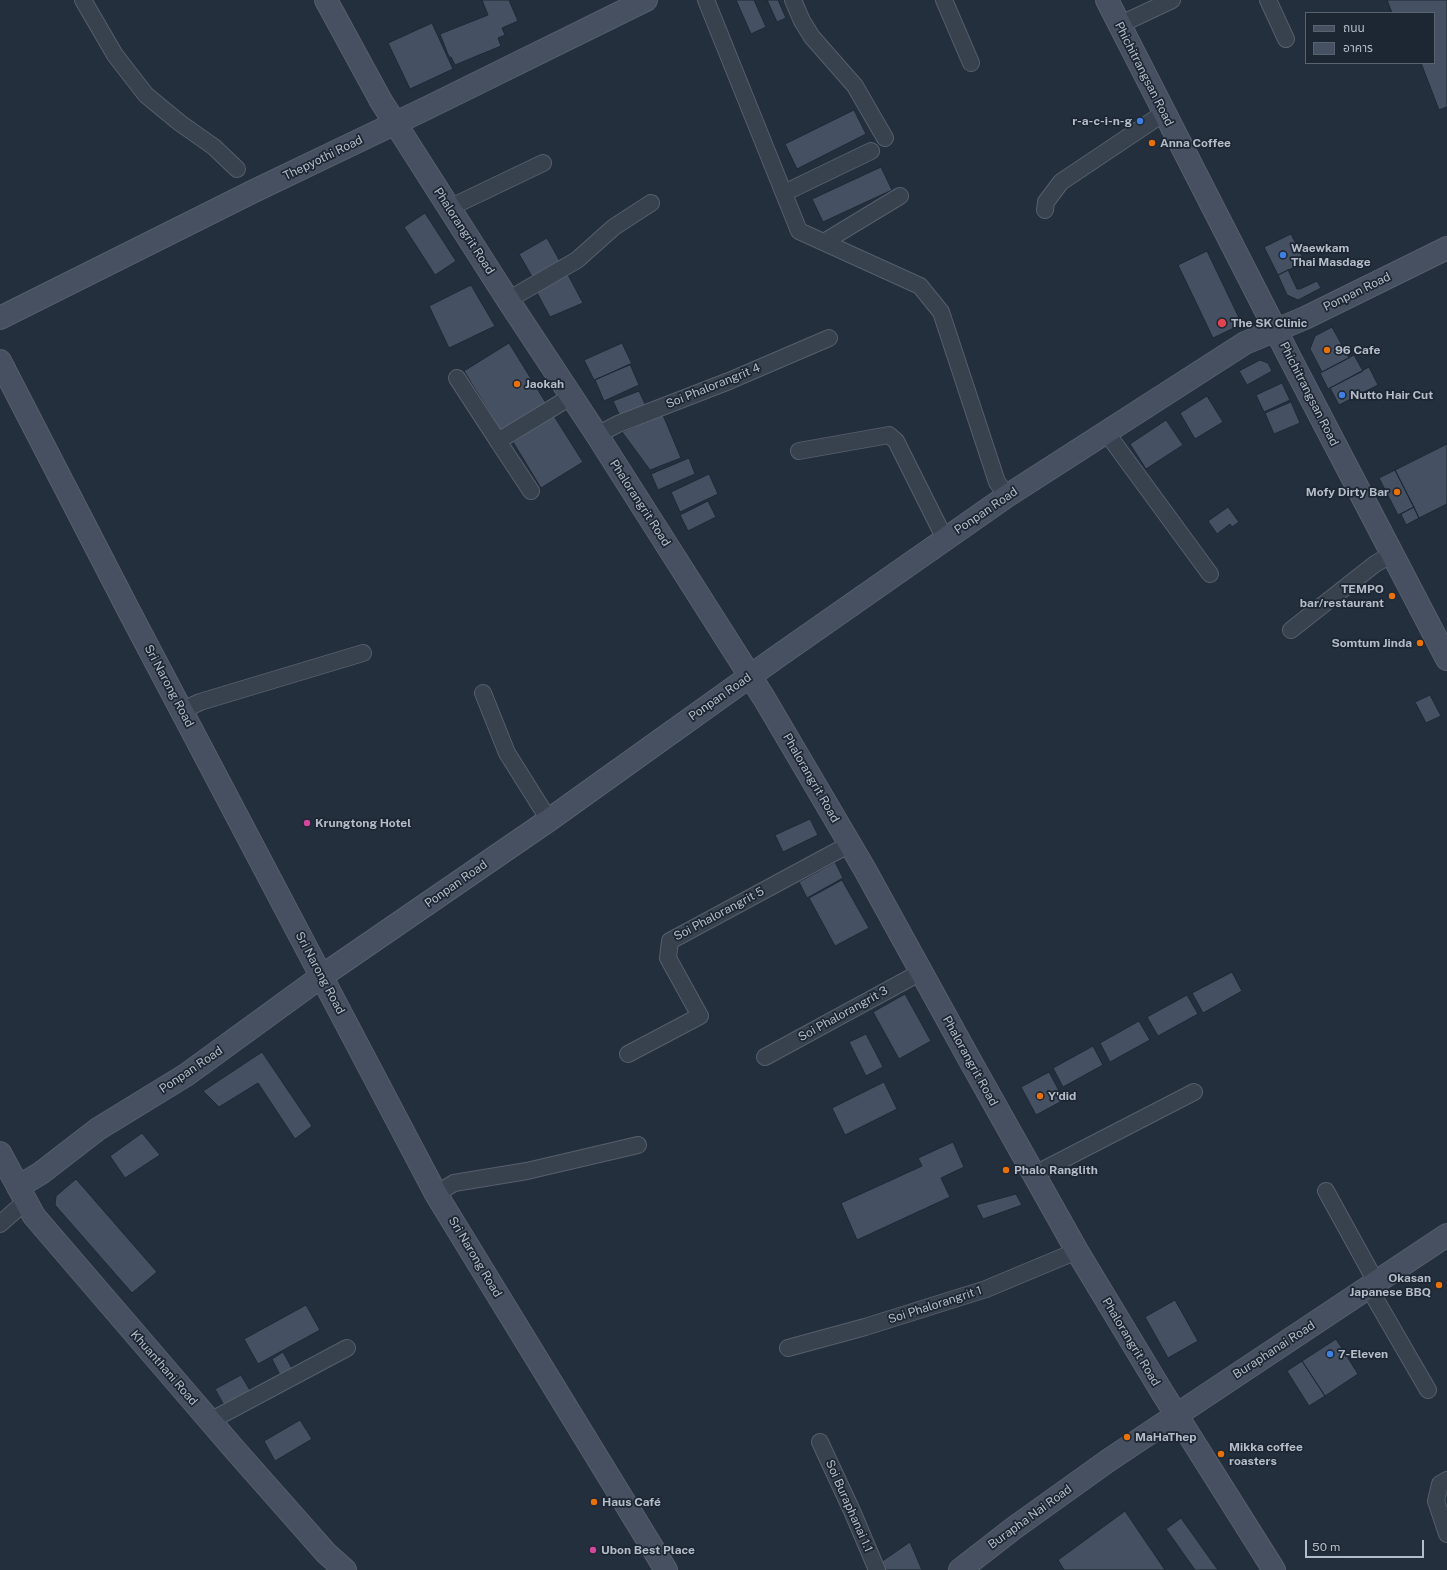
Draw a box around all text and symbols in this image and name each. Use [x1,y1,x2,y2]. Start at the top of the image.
legend [1305,12,1435,64]
street label: Phichitrangsan Road [1112,20,1176,128]
text: ถนน [1343,21,1365,35]
text: อาคาร [1343,41,1373,55]
place label: r-a-c-i-n-g [1072,114,1132,128]
marker: r-a-c-i-n-g [1135,116,1145,126]
street label: Thepyothi Road [281,133,365,183]
place label: Anna Coffee [1160,136,1231,150]
marker: Anna Coffee [1147,138,1157,148]
street label: Phalorangrit Road [431,185,497,277]
place label: Waewkam Thai Masdage [1291,241,1371,269]
marker: Waewkam Thai Masdage [1278,250,1288,260]
street label: Ponpan Road [1321,269,1393,315]
place label: The SK Clinic [1231,316,1307,330]
marker: The SK Clinic [1216,317,1228,329]
street label: Phichitrangsan Road [1277,340,1341,448]
place label: 96 Cafe [1335,343,1380,357]
marker: 96 Cafe [1322,345,1332,355]
street label: Soi Phalorangrit 4 [664,361,762,411]
place label: Jaokah [525,377,564,391]
marker: Jaokah [512,379,522,389]
place label: Nutto Hair Cut [1350,388,1433,402]
marker: Nutto Hair Cut [1337,390,1347,400]
street label: Phalorangrit Road [607,457,673,549]
street label: Ponpan Road [952,485,1020,537]
place label: Mofy Dirty Bar [1306,485,1389,499]
marker: Mofy Dirty Bar [1392,487,1402,497]
place label: TEMPO bar/restaurant [1300,582,1384,610]
marker: TEMPO bar/restaurant [1387,591,1397,601]
place label: Somtum Jinda [1331,636,1412,650]
marker: Somtum Jinda [1415,638,1425,648]
street label: Sri Narong Road [141,642,197,730]
street label: Ponpan Road [686,670,754,724]
street label: Phalorangrit Road [780,731,842,825]
place label: Krungtong Hotel [315,816,411,830]
marker: Krungtong Hotel [302,818,312,828]
street label: Ponpan Road [422,857,490,911]
street label: Soi Phalorangrit 5 [671,884,767,944]
street label: Sri Narong Road [292,929,348,1017]
street label: Soi Phalorangrit 3 [796,983,890,1045]
street label: Phalorangrit Road [939,1014,1001,1108]
street label: Ponpan Road [157,1044,225,1096]
place label: Y'did [1048,1089,1076,1103]
marker: Y'did [1035,1091,1045,1101]
place label: Phalo Ranglith [1014,1163,1098,1177]
marker: Phalo Ranglith [1001,1165,1011,1175]
street label: Sri Narong Road [445,1214,505,1300]
place label: Okasan Japanese BBQ [1350,1271,1431,1299]
marker: Okasan Japanese BBQ [1434,1280,1444,1290]
street label: Soi Phalorangrit 1 [886,1283,984,1327]
street label: Phalorangrit Road [1099,1295,1163,1389]
street label: Buraphanai Road [1230,1318,1318,1382]
street label: Khuanthani Road [127,1328,201,1408]
place label: 7-Eleven [1338,1347,1388,1361]
marker: 7-Eleven [1325,1349,1335,1359]
place label: MaHaThep [1135,1430,1196,1444]
marker: MaHaThep [1122,1432,1132,1442]
place label: Mikka coffee roasters [1229,1440,1303,1468]
marker: Mikka coffee roasters [1216,1449,1226,1459]
street label: Soi Buraphanai 1.1 [822,1458,876,1554]
street label: Burapha Nai Road [985,1482,1075,1552]
place label: Haus Café [602,1495,661,1509]
marker: Haus Café [589,1497,599,1507]
scale bar [1307,1532,1426,1558]
text: 50 m [1312,1540,1340,1554]
place label: Ubon Best Place [601,1543,695,1557]
marker: Ubon Best Place [588,1545,598,1555]

